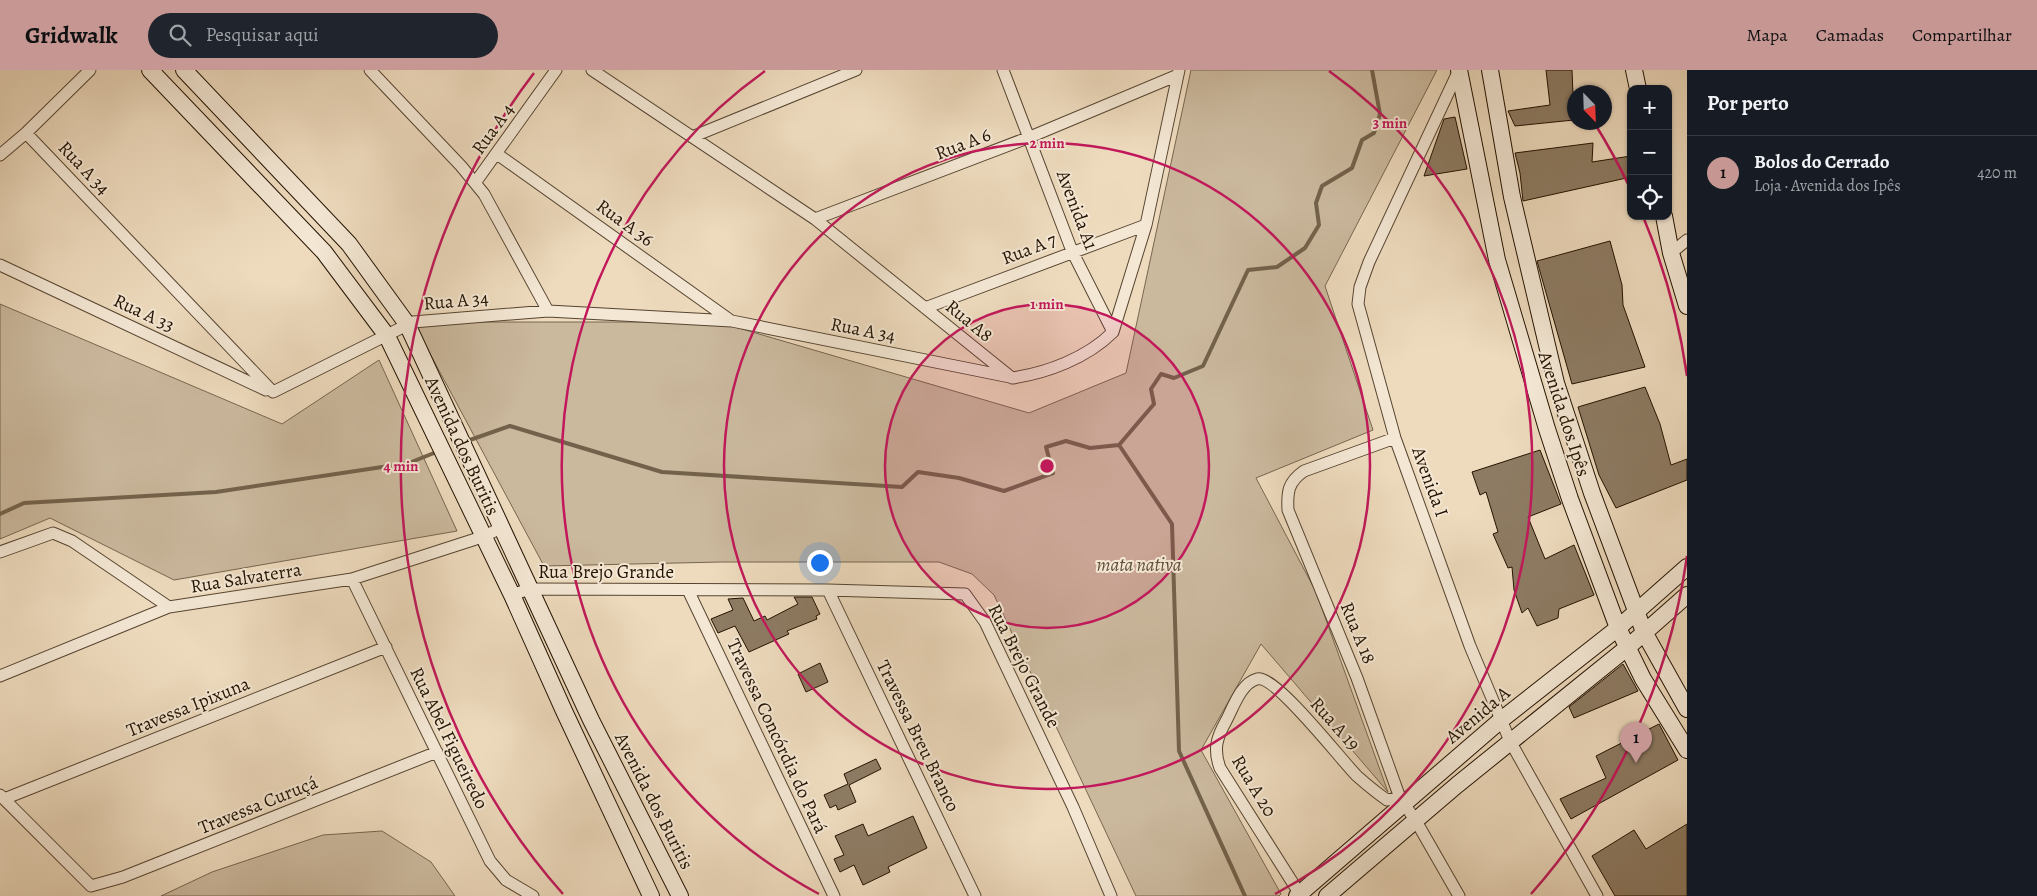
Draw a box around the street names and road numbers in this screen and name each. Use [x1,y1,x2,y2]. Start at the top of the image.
street label: Rua A 4 [466,98,521,160]
street label: Rua A 6 [931,121,995,166]
street label: Rua A 34 [52,135,116,201]
street label: Avenida A1 [1050,165,1104,254]
street label: Rua A 36 [591,193,659,253]
street label: Rua A 7 [998,227,1060,271]
street label: Rua A 34 [422,285,490,317]
street label: Rua A 33 [109,288,179,338]
street label: Rua A8 [940,294,998,348]
street label: Rua A 34 [828,311,898,349]
street label: Avenida dos Ipês [1531,347,1596,480]
street label: Avenida dos Buritis [418,371,506,520]
street label: Avenida I [1405,442,1455,521]
street label: Rua Salvaterra [189,556,304,600]
street label: Rua Brejo Grande [538,559,674,585]
street label: Rua A 18 [1334,598,1382,668]
street label: Rua Brejo Grande [982,599,1066,733]
street label: Travessa Concórdia do Pará [720,634,834,838]
street label: Travessa Breu Branco [870,656,966,816]
street label: Rua Abel Figueiredo [403,663,495,813]
street label: Travessa Ipixuna [123,670,254,744]
street label: Avenida A [1439,680,1517,750]
street label: Rua A 19 [1304,692,1366,756]
street label: Avenida dos Buritis [608,727,700,874]
street label: Rua A 20 [1225,750,1283,822]
street label: Travessa Curuçá [195,769,322,841]

